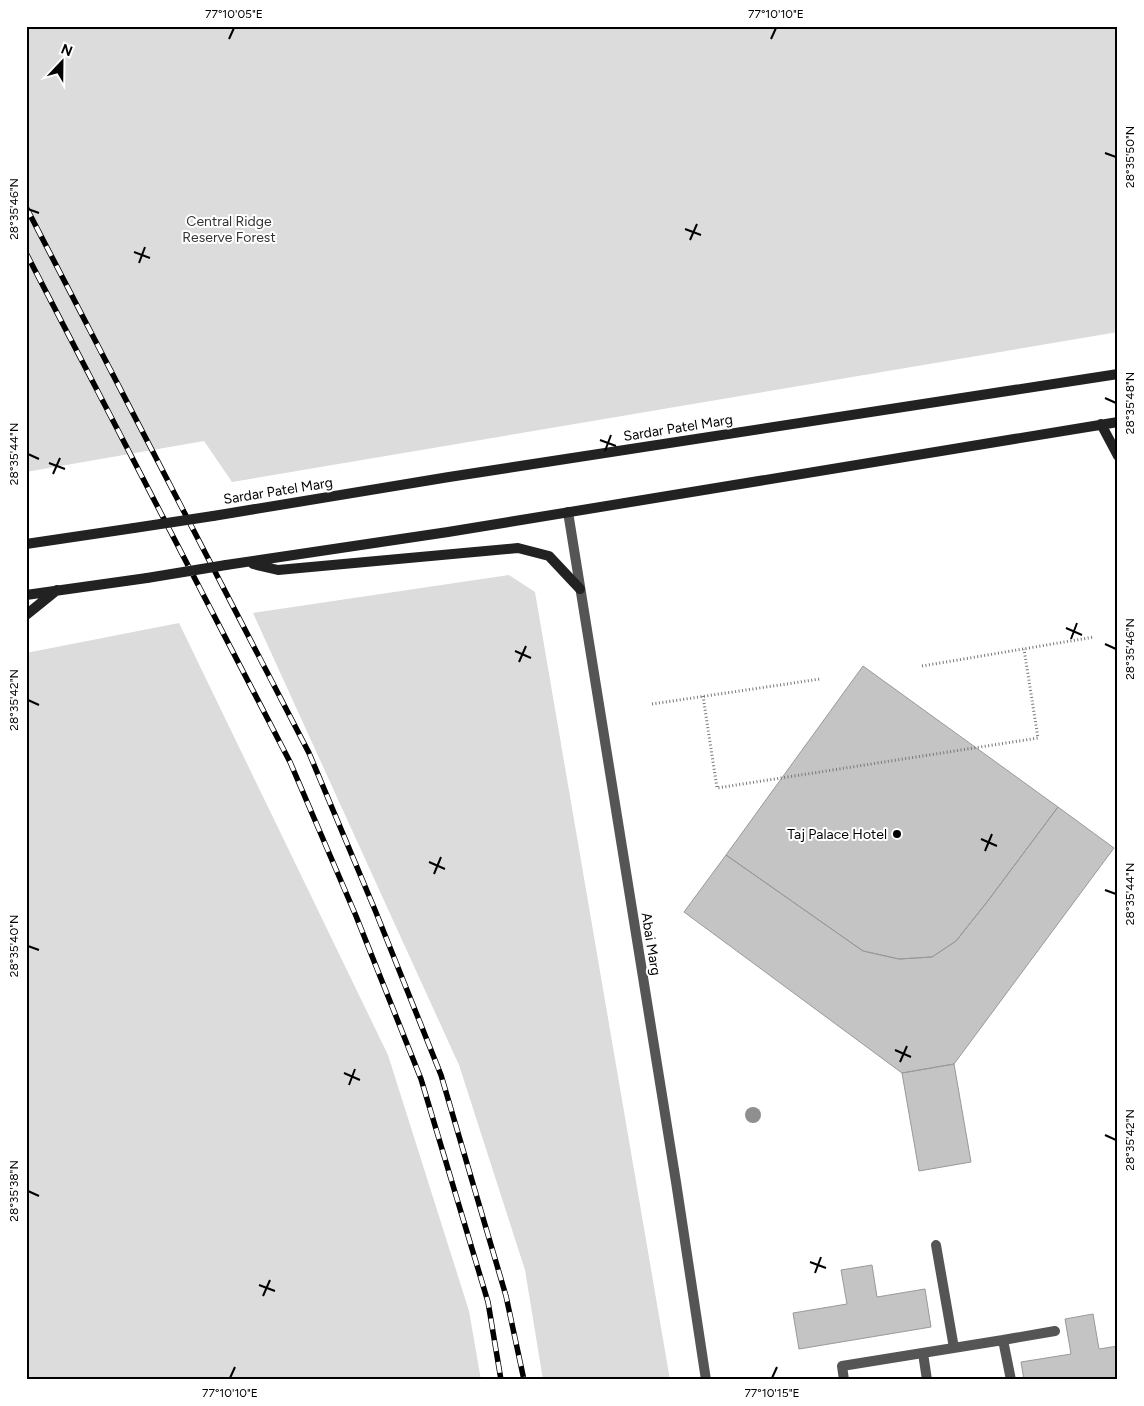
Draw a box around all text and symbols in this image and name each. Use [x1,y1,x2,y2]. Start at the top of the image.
text: 77°10'05"E [205,7,263,21]
text: 77°10'10"E [748,7,804,21]
north arrow [38,38,88,88]
text: N [58,41,75,60]
text: 28°35'50"N [1123,126,1137,188]
text: 28°35'46"N [7,178,21,240]
park label: Central Ridge Reserve Forest [182,213,276,246]
text: 28°35'48"N [1123,372,1137,434]
street label: Sardar Patel Marg [622,411,734,445]
text: 28°35'44"N [7,423,21,485]
street label: Sardar Patel Marg [222,474,334,508]
text: 28°35'46"N [1123,618,1137,680]
text: 28°35'42"N [7,669,21,731]
place label: Taj Palace Hotel [787,826,887,843]
marker: Taj Palace Hotel [891,828,903,840]
text: 28°35'44"N [1123,863,1137,925]
street label: Abai Marg [638,911,664,977]
text: 28°35'40"N [7,915,21,977]
text: 28°35'42"N [1123,1109,1137,1171]
text: 28°35'38"N [7,1160,21,1222]
text: 77°10'10"E [202,1386,258,1400]
text: 77°10'15"E [744,1386,800,1400]

